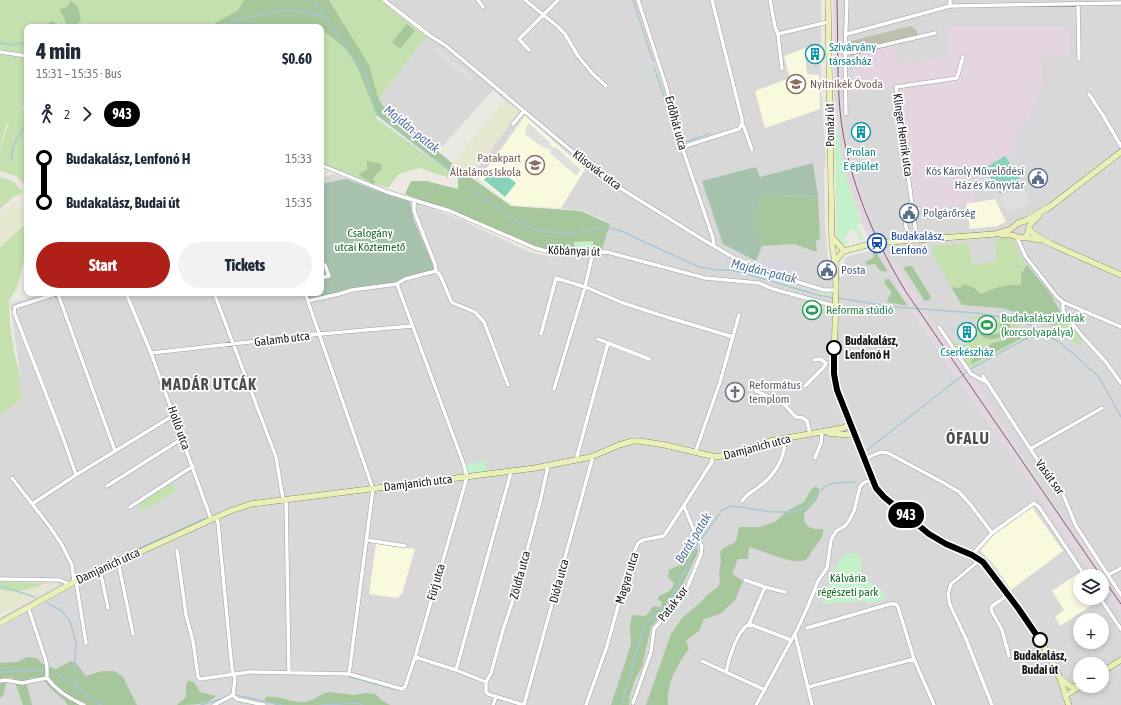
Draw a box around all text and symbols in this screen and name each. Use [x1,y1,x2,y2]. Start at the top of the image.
text: 4 min [36,38,81,64]
place label: Szivárvány társasház [829,40,876,68]
building icon: Szivárvány társasház [804,43,826,65]
text: $0.60 [282,50,312,67]
text: 15:31 – 15:35 · Bus [36,66,122,81]
school or university icon: Nyitnikék Óvoda [785,73,807,95]
place label: Nyitnikék Óvoda [810,77,883,91]
street label: Klinger Henrik utca [890,93,916,177]
street label: Erdőhát utca [662,94,690,152]
water label: Majdán-patak [381,102,443,156]
icon: walk [36,103,58,125]
icon: forward [76,103,98,125]
street label: Pomázi út [823,103,837,147]
text: 943 [112,106,132,122]
text: 2 [64,107,70,122]
building icon: Prolan E épület [850,121,872,143]
place label: Prolan E épület [843,145,879,173]
street label: Klisovác utca [570,147,624,193]
text: Budakalász, Lenfonó H [66,150,191,167]
text: 15:33 [285,151,312,166]
place label: Patakpart Általános Iskola [450,151,522,179]
school or university icon: Patakpart Általános Iskola [524,154,546,176]
place label: Kós Károly Művelődési Ház és Könyvtár [926,164,1024,192]
public building icon: Kós Károly Művelődési Ház és Könyvtár [1027,167,1049,189]
text: Budakalász, Budai út [66,194,180,211]
text: 15:35 [285,195,312,210]
public building icon: Polgárőrség [898,202,920,224]
place label: Polgárőrség [923,206,976,220]
park label: Csalogány utcai Köztemető [335,226,406,254]
place label: Budakalász, Lenfonó [891,229,944,257]
station icon: Budakalász, Lenfonó [866,232,888,254]
button: Start [36,242,170,288]
button: Tickets [178,242,312,288]
street label: Kőbányai út [548,243,601,259]
water label: Majdán-patak [730,256,799,286]
public building icon: Posta [816,259,838,281]
place label: Posta [841,263,866,277]
sports icon: Reforma stúdió [801,299,823,321]
place label: Reforma stúdió [826,303,894,317]
place label: Budakalászi Vidrák (korcsolyapálya) [1001,311,1086,339]
sports icon: Budakalászi Vidrák (korcsolyapálya) [976,314,998,336]
building icon: Cserkészház [956,321,978,343]
street label: Galamb utca [253,329,311,349]
place label: Budakalász, Lenfonó H [845,334,898,362]
marker: Budakalász, Lenfonó H [826,340,842,356]
place label: Cserkészház [940,345,994,359]
district label: MADÁR UTCÁK [161,375,257,393]
place label: Református templom [749,378,801,406]
church icon: Református templom [724,381,746,403]
street label: Holló utca [165,404,193,452]
district label: ÓFALU [946,429,990,447]
street label: Damjanich utca [722,431,792,463]
street label: Vasút sor [1033,457,1068,498]
street label: Damjanich utca [383,472,453,494]
line badge: 943 [883,502,929,528]
text: 943 [896,507,916,523]
water label: Barát-patak [672,510,714,566]
street label: Damjanich utca [74,545,142,587]
street label: Zöldfa utca [507,549,533,601]
street label: Magyar utca [612,550,642,606]
street label: Diófa utca [546,558,572,604]
street label: Fürj utca [424,562,448,602]
map controls [1073,569,1109,693]
button: layers [1073,569,1109,605]
park label: Kálvária régészeti park [817,571,879,599]
street label: Patak sor [655,583,691,624]
button: + [1073,613,1109,649]
marker: Budakalász, Budai út [1032,632,1048,648]
place label: Budakalász, Budai út [1013,649,1067,677]
button: − [1073,657,1109,693]

